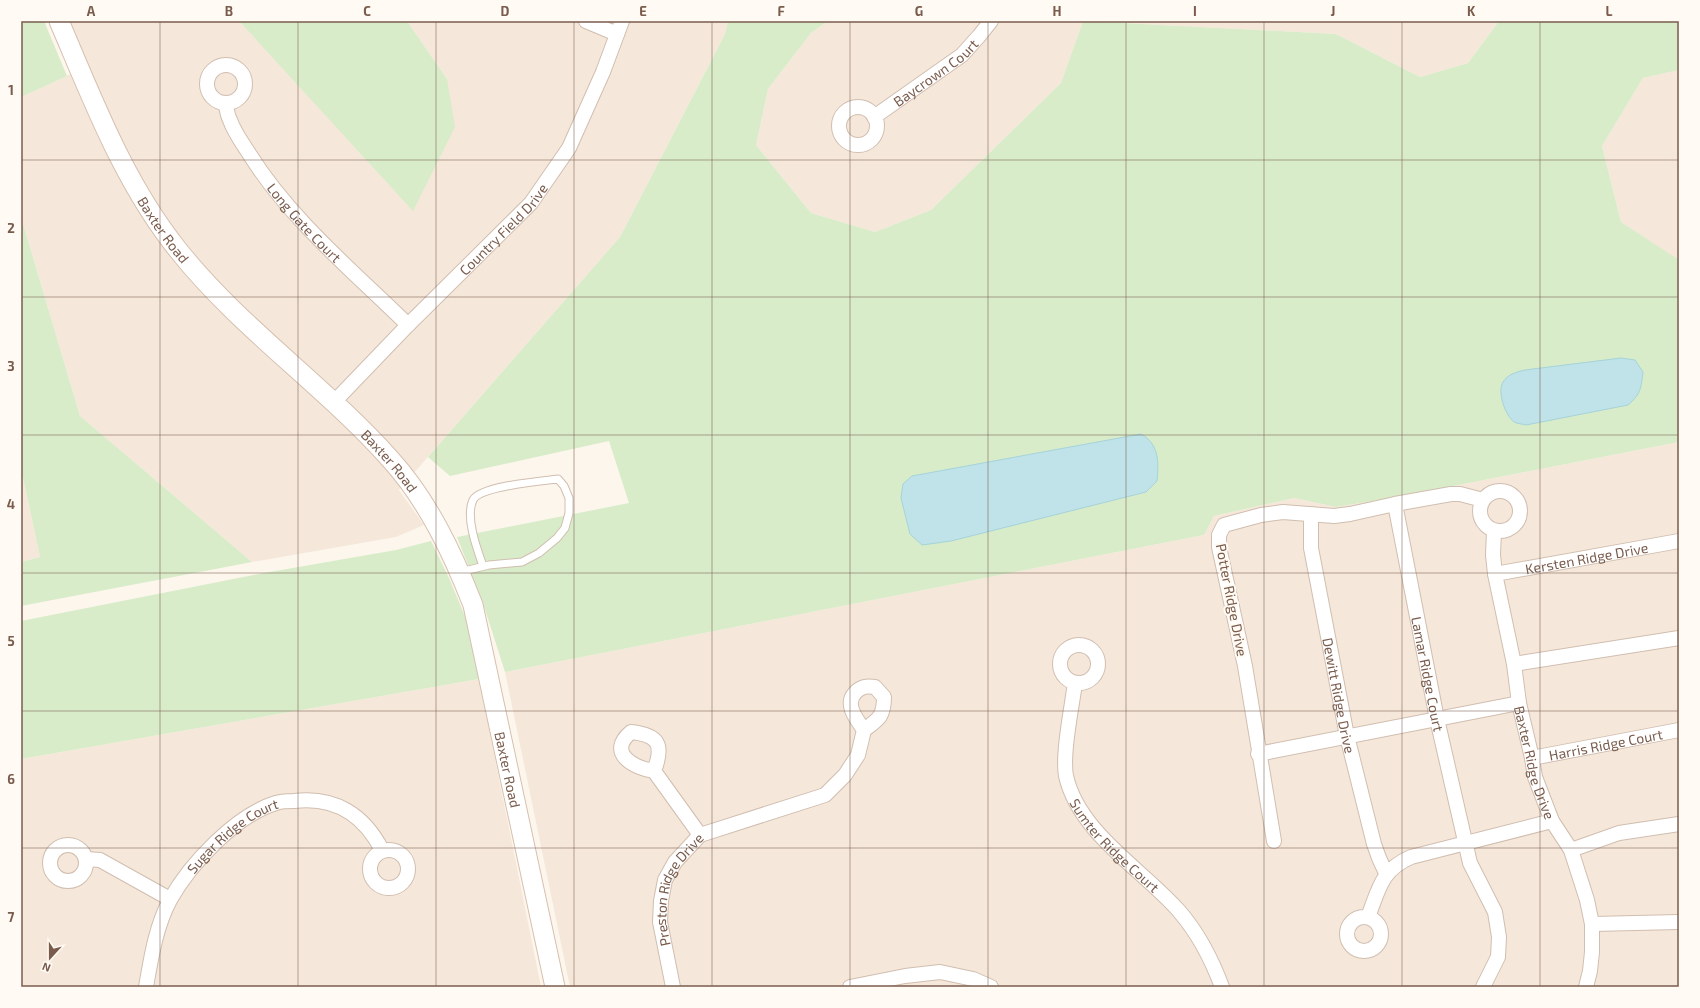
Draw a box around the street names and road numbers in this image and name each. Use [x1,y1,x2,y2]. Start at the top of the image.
street label: Baycrown Court [890,35,981,109]
street label: Long Gate Court [264,179,345,265]
street label: Country Field Drive [455,180,551,278]
street label: Baxter Road [135,193,193,266]
street label: Baxter Road [358,426,422,495]
street label: Kersten Ridge Drive [1524,538,1649,577]
street label: Potter Ridge Drive [1213,542,1251,658]
street label: Lamar Ridge Court [1409,615,1448,733]
street label: Dewitt Ridge Drive [1320,636,1359,755]
street label: Baxter Ridge Drive [1511,704,1559,821]
street label: Harris Ridge Court [1547,725,1664,763]
street label: Baxter Road [492,730,525,809]
street label: Sugar Ridge Court [183,794,280,877]
street label: Sumter Ridge Court [1067,795,1163,895]
street label: Preston Ridge Drive [651,829,706,948]

